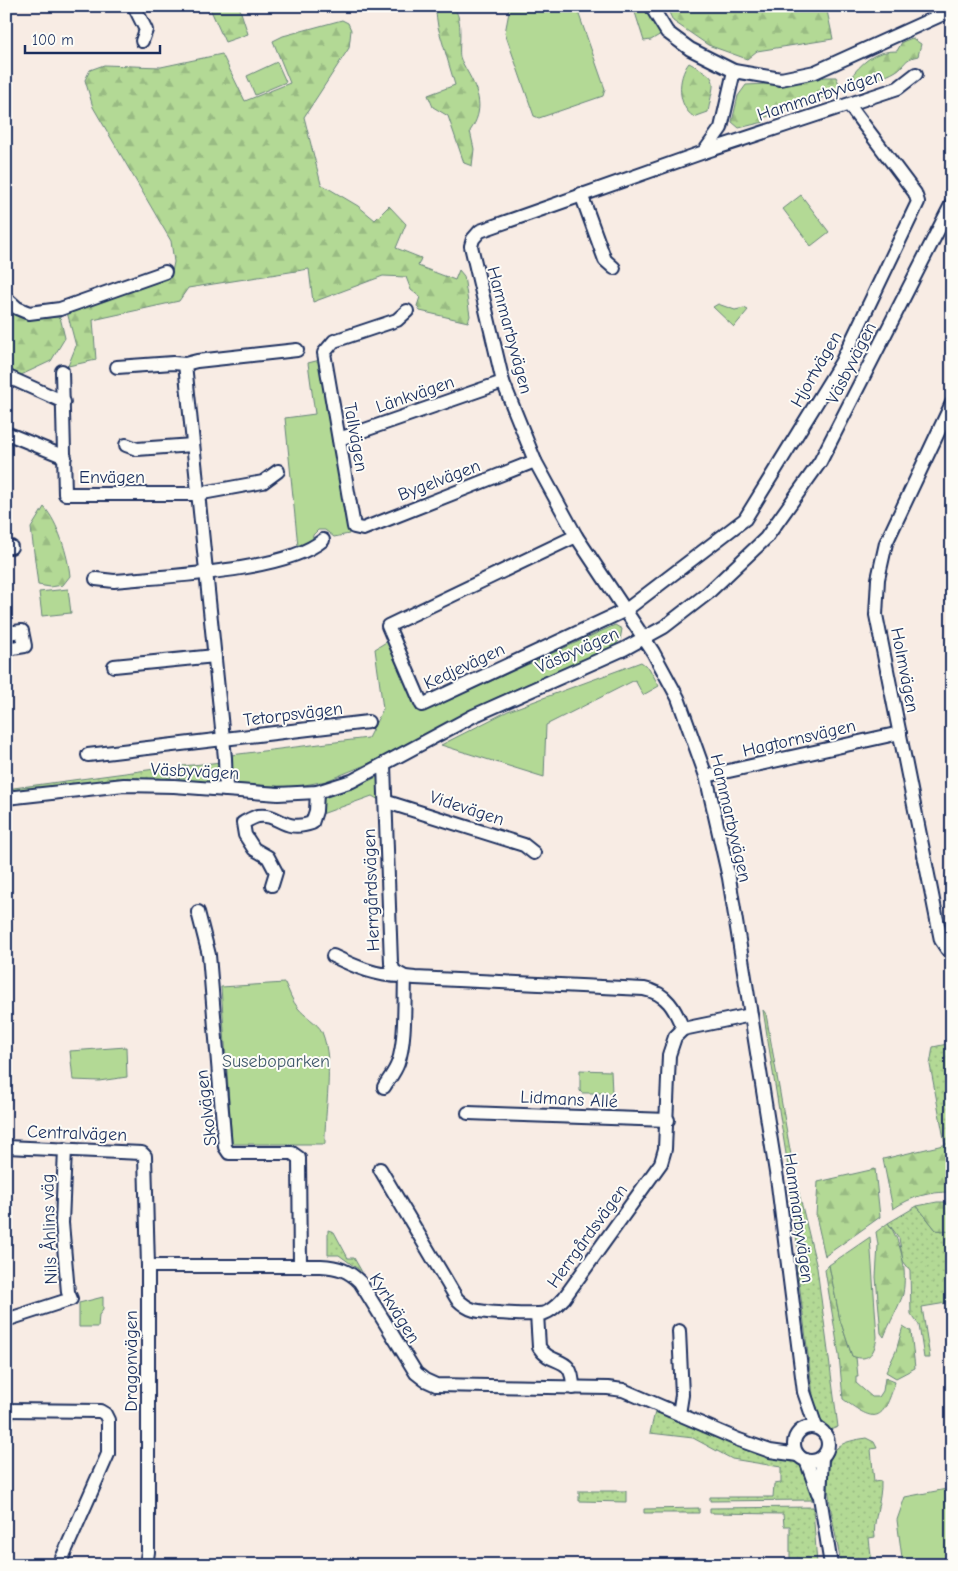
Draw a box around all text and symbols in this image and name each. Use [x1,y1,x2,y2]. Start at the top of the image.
scale bar [25,22,160,54]
text: 100 m [32,31,74,49]
street label: Hammarbyvägen [755,65,886,126]
street label: Hammarbyvägen [482,264,537,396]
street label: Väsbyvägen [822,319,881,408]
street label: Hjortvägen [786,328,847,411]
street label: Länkvägen [373,371,457,418]
street label: Tallvägen [339,401,372,473]
street label: Bygelvägen [395,455,483,506]
street label: Envägen [79,467,145,488]
street label: Väsbyvägen [532,623,622,678]
street label: Holmvägen [886,626,923,714]
street label: Kedjevägen [420,639,508,694]
street label: Tetorpsvägen [242,698,344,731]
street label: Hagtornsvägen [740,715,858,762]
street label: Hammarbyvägen [706,752,755,884]
street label: Väsbyvägen [150,759,240,784]
street label: Videvägen [427,787,507,830]
street label: Herrgårdsvägen [359,828,384,952]
park label: Suseboparken [222,1051,330,1072]
street label: Skolvägen [191,1069,222,1147]
street label: Lidmans Allé [520,1086,618,1113]
street label: Centralvägen [27,1121,127,1146]
street label: Hammarbyvägen [779,1152,818,1284]
street label: Nils Åhlins väg [36,1173,62,1285]
street label: Herrgårdsvägen [543,1180,632,1292]
street label: Kyrkvägen [365,1269,424,1347]
street label: Dragonvägen [121,1310,142,1412]

